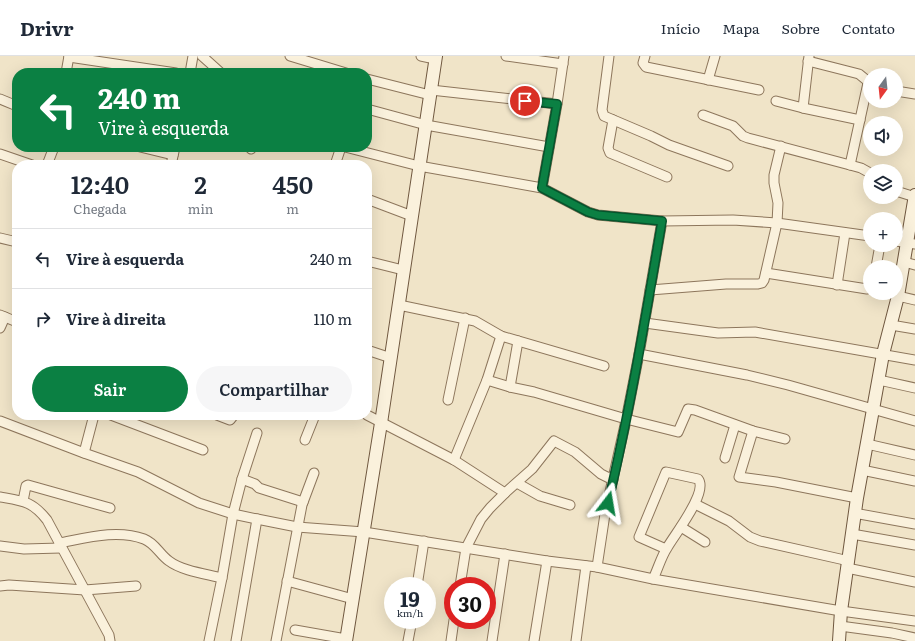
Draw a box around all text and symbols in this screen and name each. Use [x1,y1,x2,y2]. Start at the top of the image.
text: Drivr [20,14,74,42]
text: Início [661,18,700,38]
text: Mapa [722,18,760,38]
text: Sobre [782,18,820,38]
text: Contato [842,18,895,38]
north arrow [863,68,903,108]
map controls [863,68,903,300]
text: 240 m [98,76,181,118]
icon: left [32,84,84,136]
pin [508,84,542,118]
icon: arrive [514,90,536,112]
text: Vire à esquerda [98,114,229,141]
button: sound [863,116,903,156]
button: layers [863,164,903,204]
text: 12:40 [71,166,129,201]
text: 2 [194,166,207,201]
text: 450 [272,166,313,201]
text: Chegada [73,199,127,218]
text: min [188,199,213,218]
text: m [286,199,299,218]
button: + [863,212,903,252]
text: Vire à esquerda [66,247,184,270]
text: 240 m [310,247,352,270]
icon: left [32,248,54,270]
button: − [863,260,903,300]
text: Vire à direita [66,307,166,330]
text: 110 m [314,307,352,330]
icon: right [32,308,54,330]
button: Sair [32,366,188,412]
button: Compartilhar [196,366,352,412]
position arrow [587,482,629,524]
speed limit sign: 30 [444,577,496,629]
text: 19 [400,583,420,613]
text: km/h [397,605,423,620]

